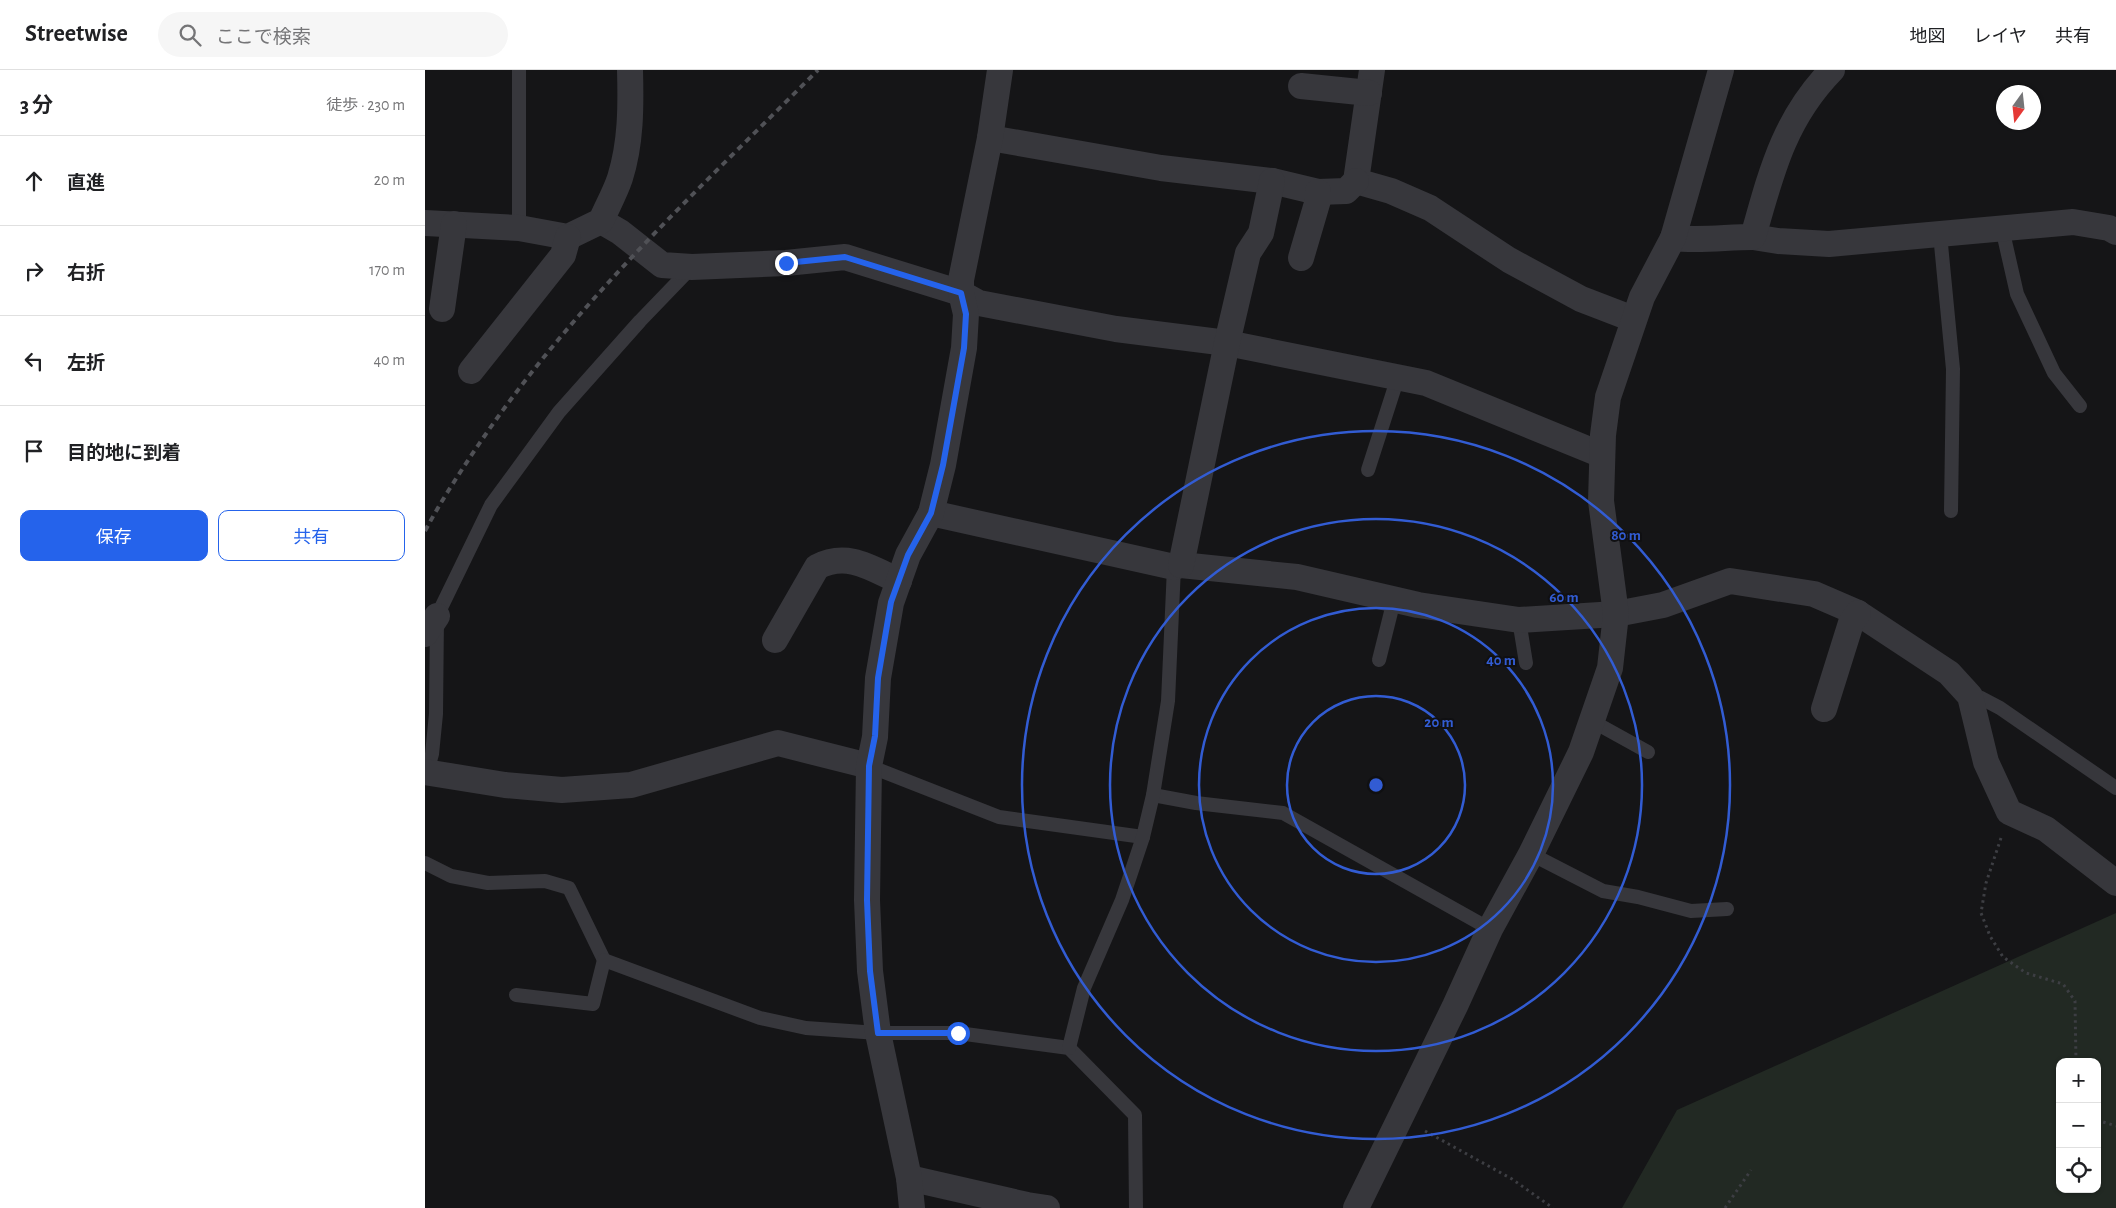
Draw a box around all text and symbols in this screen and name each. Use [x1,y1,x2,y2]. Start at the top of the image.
search box [158,12,508,57]
icon: search [176,21,204,49]
text: Streetwise [25,22,128,46]
text: ここで検索 [216,28,311,47]
text: 地図 [1910,28,1946,46]
text: レイヤ [1974,28,2027,46]
text: 共有 [2055,28,2091,46]
north arrow [1996,85,2041,130]
text: 3 分 [20,95,53,116]
text: 徒歩 · 230 m [326,97,405,113]
icon: ahead [20,167,48,195]
text: 20 m [374,172,405,188]
text: 直進 [67,174,105,193]
route end [775,252,798,275]
icon: right [20,257,48,285]
text: 170 m [369,262,405,278]
text: 右折 [67,264,105,283]
icon: left [20,347,48,375]
text: 40 m [373,352,405,368]
text: 左折 [67,354,105,373]
icon: arrive [20,437,48,465]
text: 目的地に到着 [67,444,181,463]
button: 保存 [20,510,208,561]
button: 共有 [218,510,405,561]
text: 80 m [1611,528,1641,543]
text: 60 m [1549,590,1579,605]
text: 40 m [1486,653,1516,668]
text: 20 m [1424,715,1454,730]
centre of rings [1367,776,1385,794]
route start [947,1022,970,1045]
map controls [2056,1058,2101,1193]
button: + [2056,1058,2101,1103]
button: − [2056,1103,2101,1148]
button: locate [2056,1148,2101,1193]

